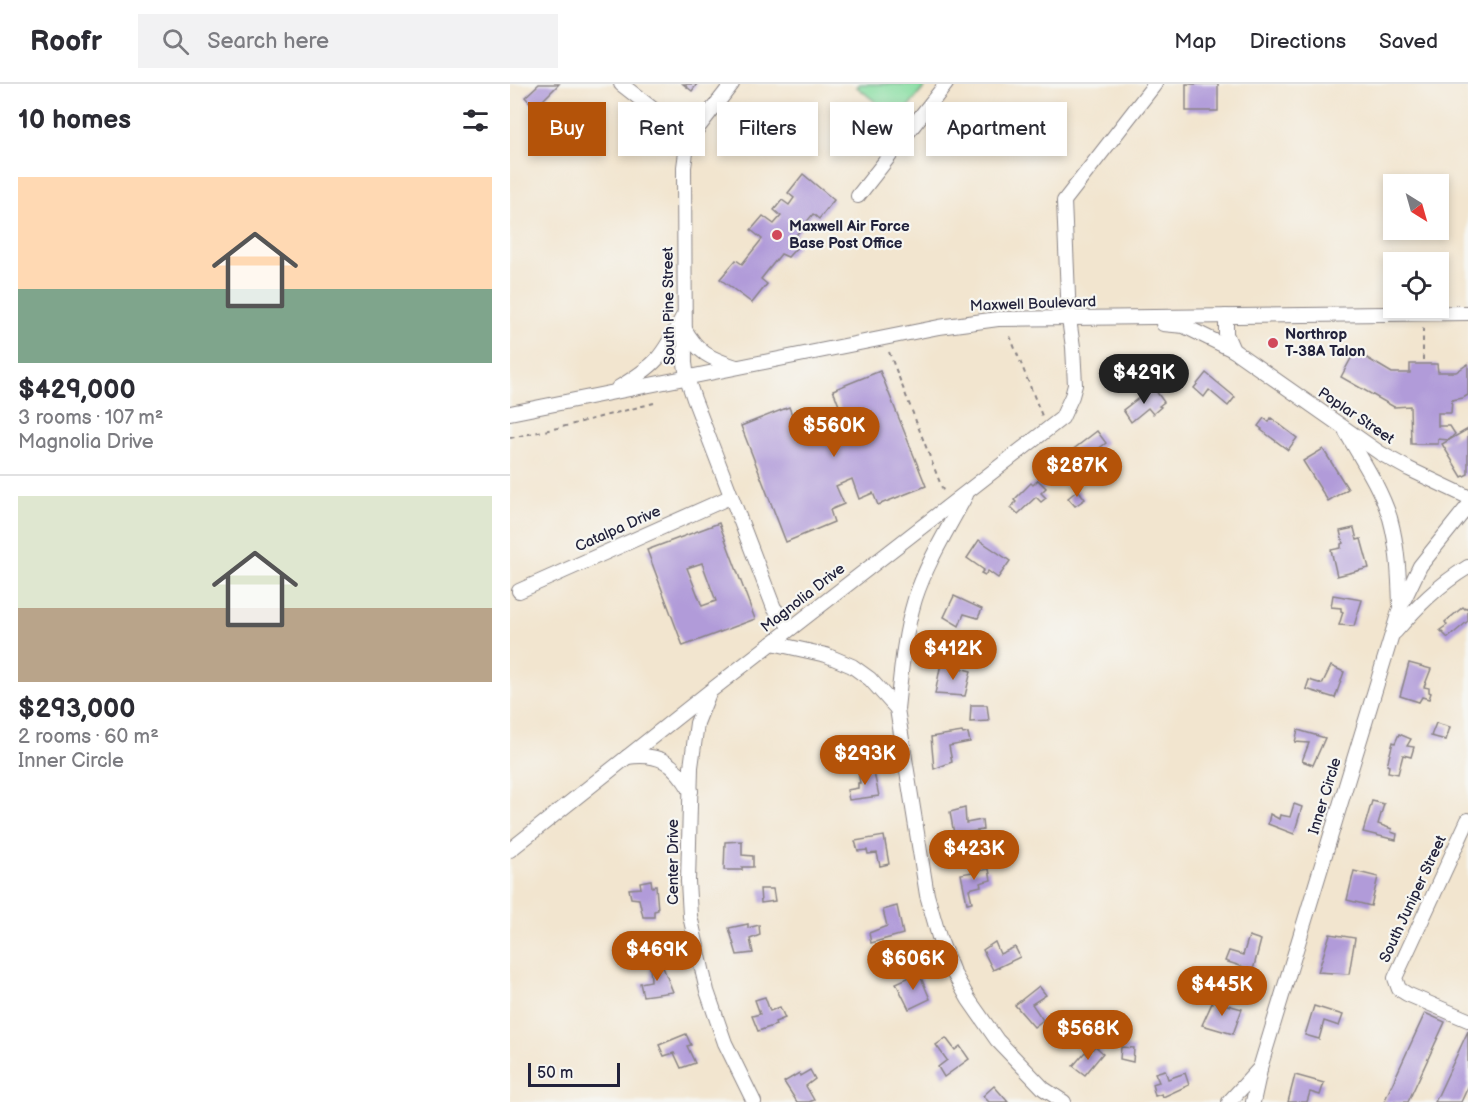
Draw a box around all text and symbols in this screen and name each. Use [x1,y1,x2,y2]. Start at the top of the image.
search box [138,14,558,68]
text: Roofr [30,25,102,58]
icon: search [159,25,192,58]
text: Search here [207,28,329,55]
text: Map [1174,29,1217,54]
text: Directions [1250,29,1346,54]
text: Saved [1379,29,1438,54]
chip: Buy [528,102,606,156]
chip: Rent [618,102,705,156]
chip: Filters [717,102,818,156]
chip: New [830,102,914,156]
chip: Apartment [926,102,1067,156]
icon: filters [459,104,492,137]
text: 10 homes [18,105,131,136]
north arrow [1383,174,1449,240]
map controls [1383,174,1449,318]
icon: home [201,216,309,324]
place label: Maxwell Air Force Base Post Office [789,217,910,253]
marker: Maxwell Air Force Base Post Office [770,228,784,242]
street label: South Pine Street [658,246,680,365]
button: locate [1383,252,1449,318]
street label: Maxwell Boulevard [970,292,1096,316]
place label: Northrop T-38A Talon [1285,325,1366,361]
marker: Northrop T-38A Talon [1266,336,1280,350]
pin: $429K [1102,354,1186,405]
text: $429K [1113,361,1175,385]
text: $429,000 [18,375,136,406]
street label: Poplar Street [1314,383,1398,449]
text: 3 rooms · 107 m² [18,406,163,430]
pin: $560K [792,407,876,458]
text: $560K [803,414,865,438]
text: Magnolia Drive [18,430,154,454]
pin: $287K [1035,447,1119,498]
text: $287K [1046,454,1108,478]
street label: Catalpa Drive [572,502,664,556]
icon: home [201,535,309,643]
street label: Magnolia Drive [757,559,849,637]
pin: $412K [911,630,995,681]
text: $412K [924,637,982,661]
text: $293,000 [18,694,136,725]
text: 2 rooms · 60 m² [18,725,159,749]
pin: $293K [823,735,907,786]
text: $293K [834,742,896,766]
text: Inner Circle [18,749,124,773]
street label: Inner Circle [1304,755,1346,837]
street label: Center Drive [664,819,683,905]
pin: $423K [932,830,1016,881]
street label: South Juniper Street [1375,832,1451,966]
text: $423K [943,837,1005,861]
pin: $469K [615,931,699,982]
text: $469K [626,938,688,962]
pin: $606K [871,940,955,991]
text: $606K [881,947,945,971]
pin: $445K [1180,966,1264,1017]
text: $445K [1191,973,1253,997]
pin: $568K [1046,1010,1130,1061]
text: $568K [1057,1017,1119,1041]
scale bar [528,1060,620,1088]
text: 50 m [537,1064,573,1083]

